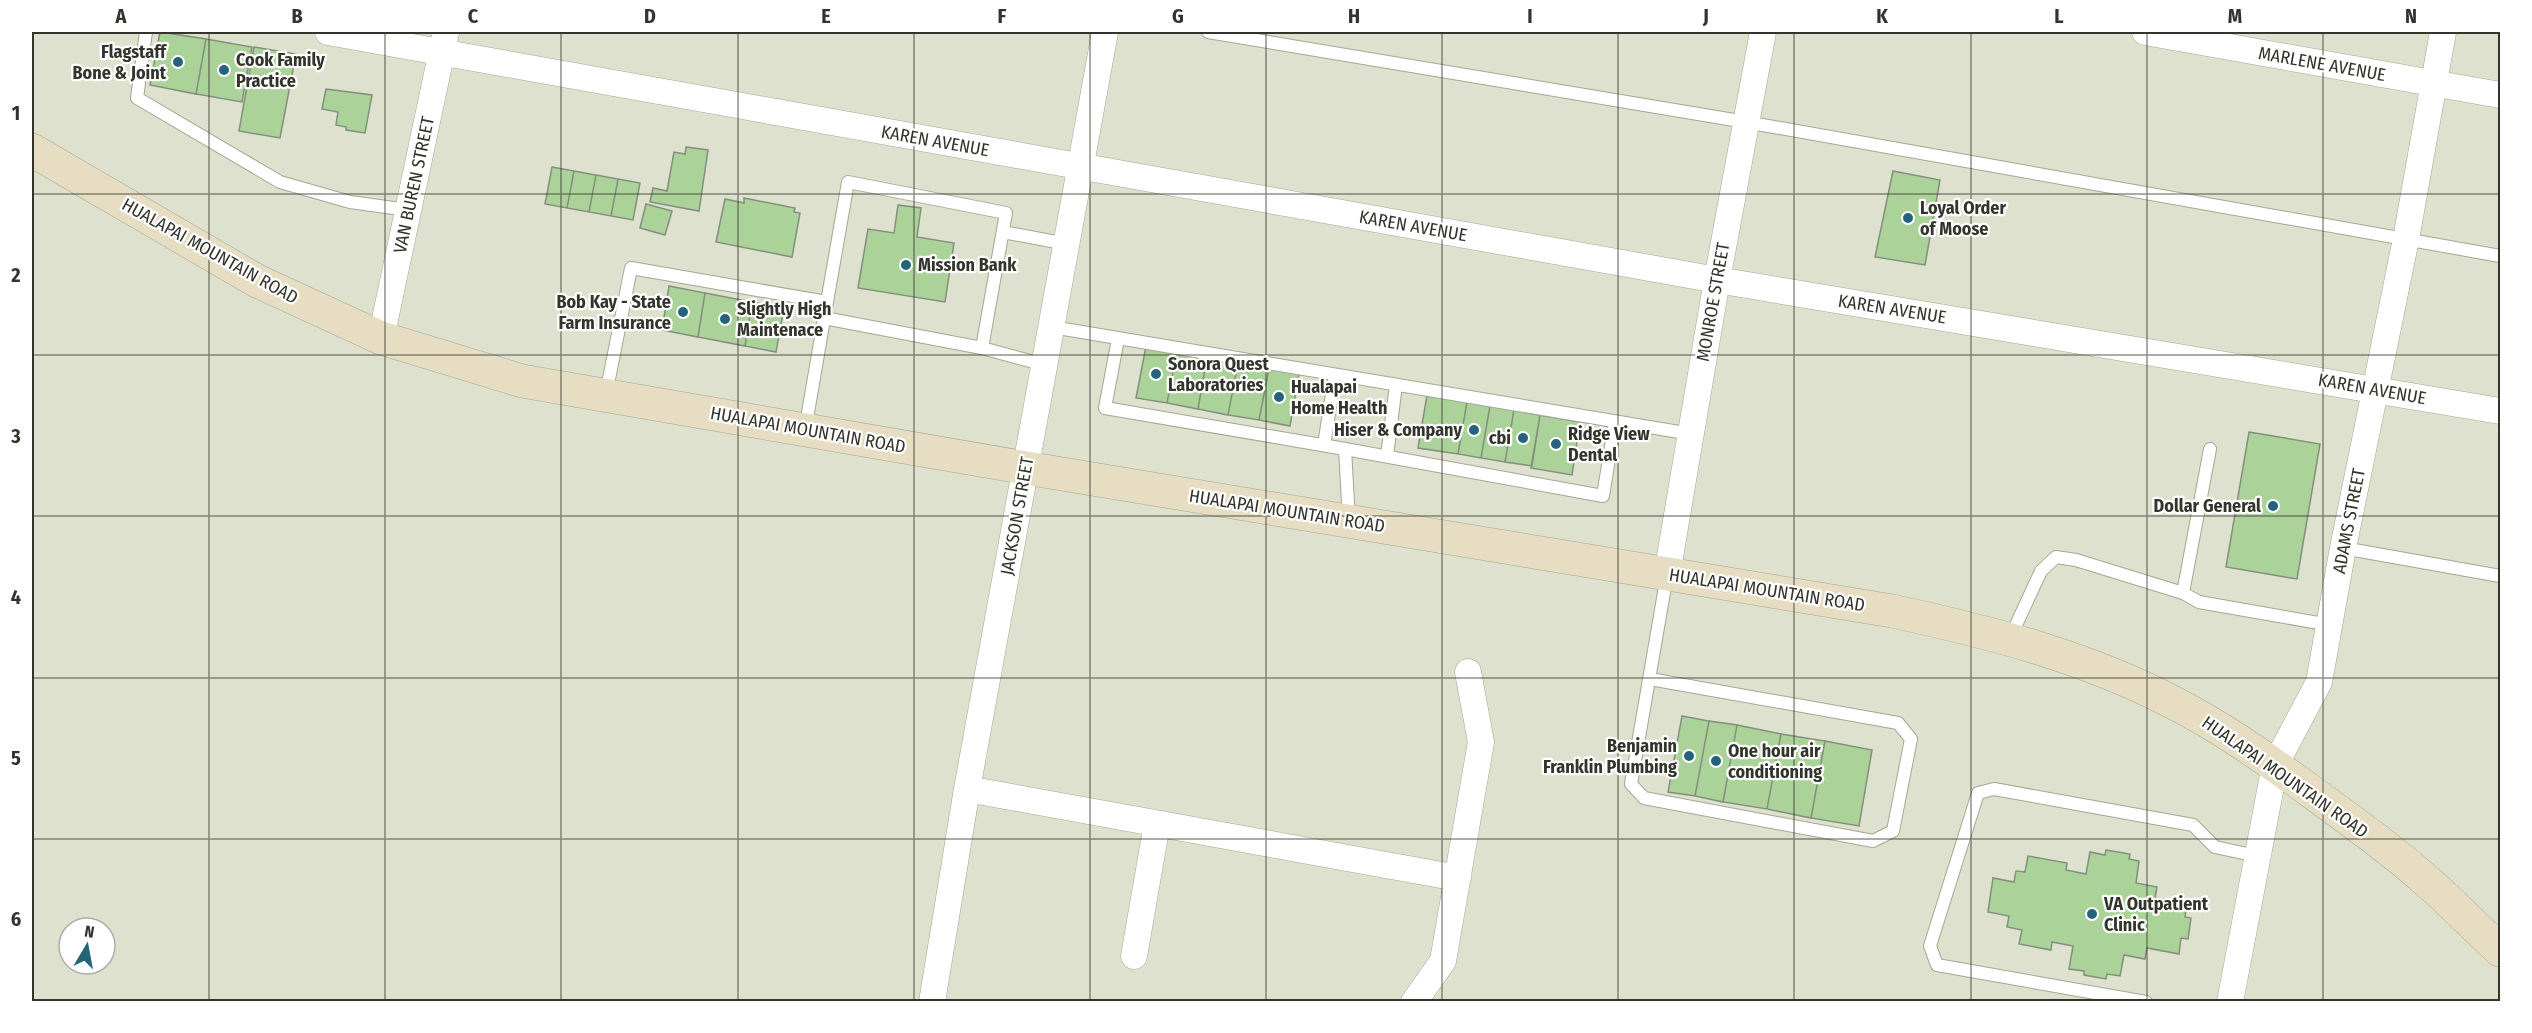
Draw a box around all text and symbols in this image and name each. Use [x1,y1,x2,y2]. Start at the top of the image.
text: A [115,4,128,28]
text: B [291,4,303,28]
text: C [468,4,479,28]
text: D [644,4,656,28]
text: E [821,4,831,28]
text: F [998,4,1007,28]
text: G [1172,4,1184,28]
text: H [1348,4,1360,28]
text: I [1527,4,1533,28]
text: J [1702,4,1709,28]
text: K [1876,4,1888,28]
text: L [2054,4,2064,28]
text: M [2228,4,2242,28]
text: N [2405,4,2417,28]
place label: Flagstaff Bone & Joint [73,41,168,84]
street label: MARLENE AVENUE [2257,42,2387,86]
place label: Cook Family Practice [236,49,325,92]
marker: Flagstaff Bone & Joint [171,55,185,69]
marker: Cook Family Practice [217,63,231,77]
text: 1 [12,101,20,125]
street label: VAN BUREN STREET [389,114,439,255]
street label: KAREN AVENUE [879,121,991,161]
street label: HUALAPAI MOUNTAIN ROAD [118,193,302,309]
place label: Loyal Order of Moose [1920,197,2006,240]
street label: KAREN AVENUE [1357,206,1469,246]
marker: Loyal Order of Moose [1901,211,1915,225]
street label: MONROE STREET [1692,240,1734,363]
place label: Mission Bank [918,254,1017,276]
marker: Mission Bank [899,258,913,272]
text: 2 [10,263,21,287]
street label: KAREN AVENUE [1836,290,1948,328]
place label: Bob Kay - State Farm Insurance [556,291,671,334]
place label: Slightly High Maintenace [737,298,831,341]
marker: Bob Kay - State Farm Insurance [676,305,690,319]
marker: Slightly High Maintenace [718,312,732,326]
place label: Sonora Quest Laboratories [1168,353,1269,396]
marker: Sonora Quest Laboratories [1149,367,1163,381]
street label: KAREN AVENUE [2316,369,2428,409]
place label: Hualapai Home Health [1291,376,1387,419]
marker: Hualapai Home Health [1272,390,1286,404]
street label: HUALAPAI MOUNTAIN ROAD [709,402,907,458]
place label: Hiser & Company [1334,419,1462,441]
marker: Hiser & Company [1467,423,1481,437]
place label: Ridge View Dental [1568,423,1650,466]
text: 3 [10,424,21,448]
place label: cbi [1489,427,1511,449]
marker: cbi [1516,431,1530,445]
marker: Ridge View Dental [1549,437,1563,451]
street label: JACKSON STREET [996,454,1038,577]
street label: ADAMS STREET [2328,466,2370,576]
street label: HUALAPAI MOUNTAIN ROAD [1188,485,1386,537]
place label: Dollar General [2154,495,2261,517]
marker: Dollar General [2266,499,2280,513]
street label: HUALAPAI MOUNTAIN ROAD [1668,564,1866,616]
text: 4 [11,585,21,609]
street label: HUALAPAI MOUNTAIN ROAD [2198,711,2372,843]
place label: Benjamin Franklin Plumbing [1543,735,1677,778]
place label: One hour air conditioning [1728,740,1822,783]
text: 5 [11,746,21,770]
marker: Benjamin Franklin Plumbing [1682,749,1696,763]
marker: One hour air conditioning [1709,754,1723,768]
place label: VA Outpatient Clinic [2103,893,2209,936]
text: 6 [11,907,21,931]
marker: VA Outpatient Clinic [2085,907,2099,921]
north arrow [57,916,117,976]
text: N [83,922,96,942]

